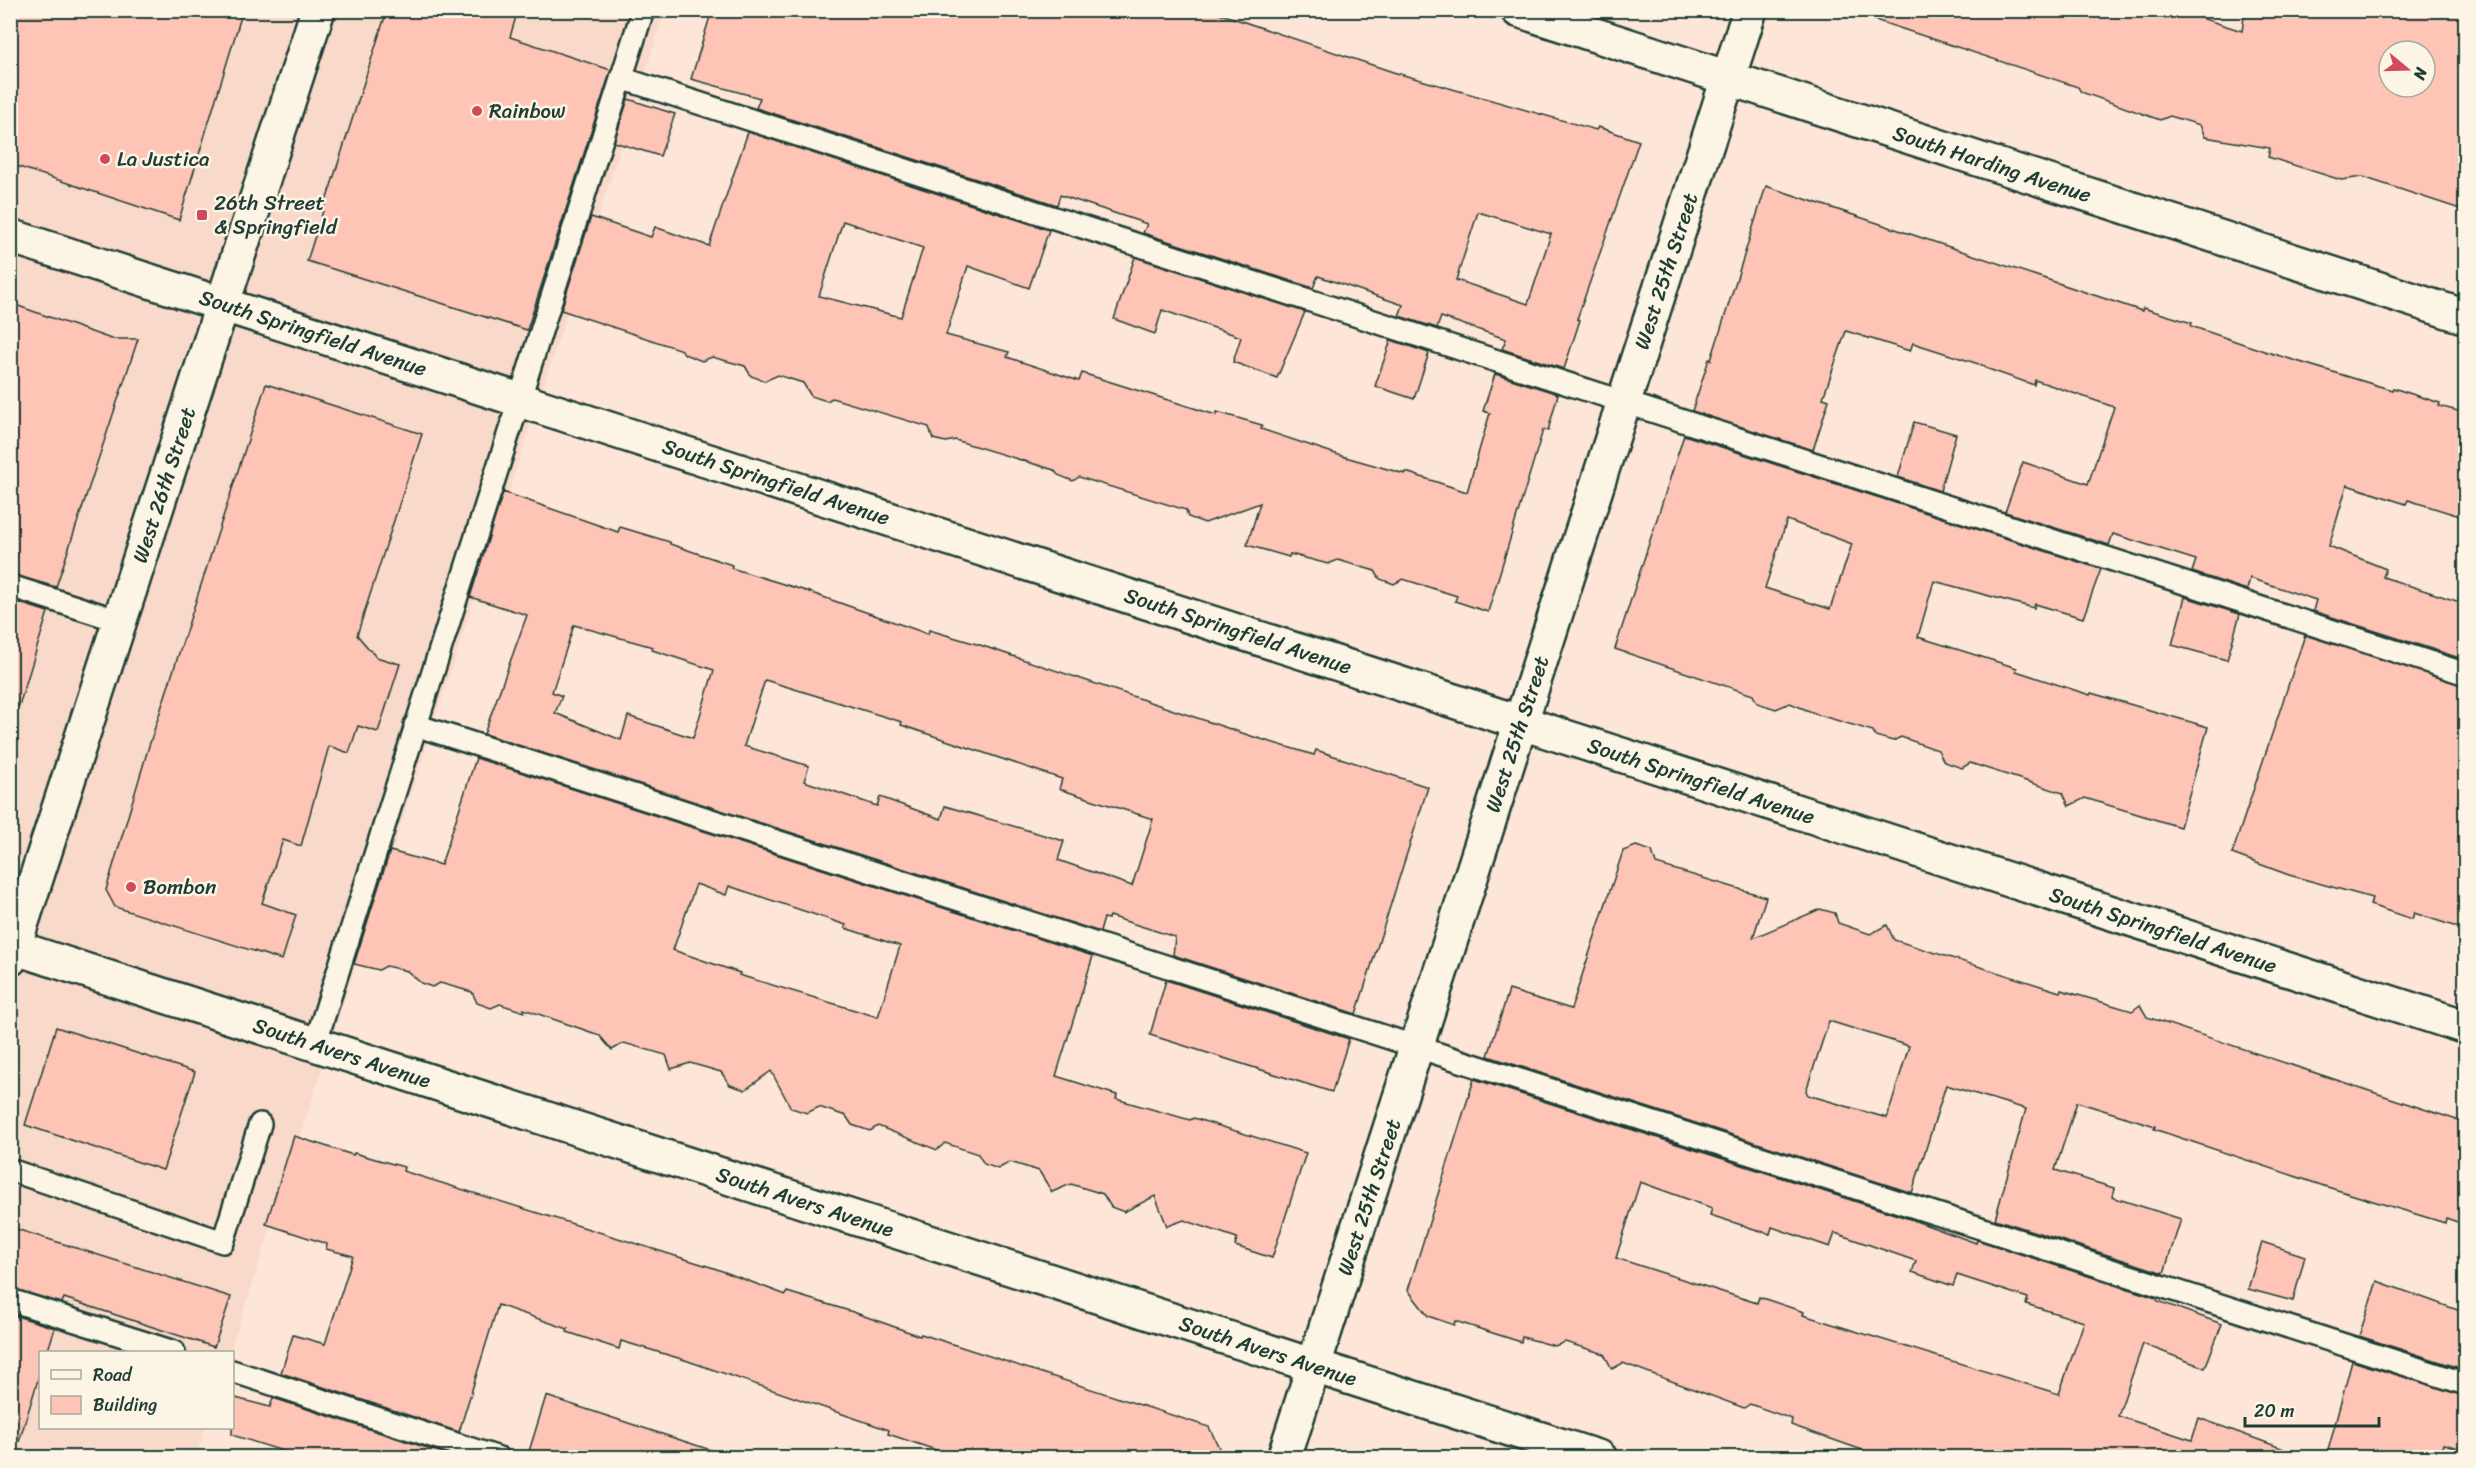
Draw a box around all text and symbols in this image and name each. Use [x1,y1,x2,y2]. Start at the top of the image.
north arrow [2377,39,2437,99]
text: N [2405,63,2437,85]
place label: Rainbow [489,92,566,130]
marker: Rainbow [470,104,484,118]
street label: South Harding Avenue [1888,114,2096,214]
place label: La Justica [117,140,210,178]
marker: La Justica [98,152,112,166]
place label: 26th Street & Springfield [214,184,339,246]
street label: West 25th Street [1623,188,1709,354]
marker: 26th Street & Springfield [195,208,209,222]
street label: South Springfield Avenue [194,278,432,388]
street label: West 26th Street [121,402,207,568]
street label: South Springfield Avenue [657,427,895,537]
street label: South Springfield Avenue [1119,576,1357,686]
street label: West 25th Street [1474,651,1560,817]
street label: South Springfield Avenue [1582,726,1820,836]
place label: Bombon [143,868,216,906]
street label: South Springfield Avenue [2044,875,2282,985]
marker: Bombon [124,880,138,894]
street label: South Avers Avenue [248,1006,436,1100]
street label: West 25th Street [1326,1114,1412,1280]
street label: South Avers Avenue [711,1155,899,1249]
street label: South Avers Avenue [1174,1304,1362,1398]
legend [39,1351,234,1429]
text: Road [93,1359,133,1391]
text: Building [93,1389,157,1421]
scale bar [2245,1390,2378,1428]
text: 20 m [2254,1395,2294,1427]

